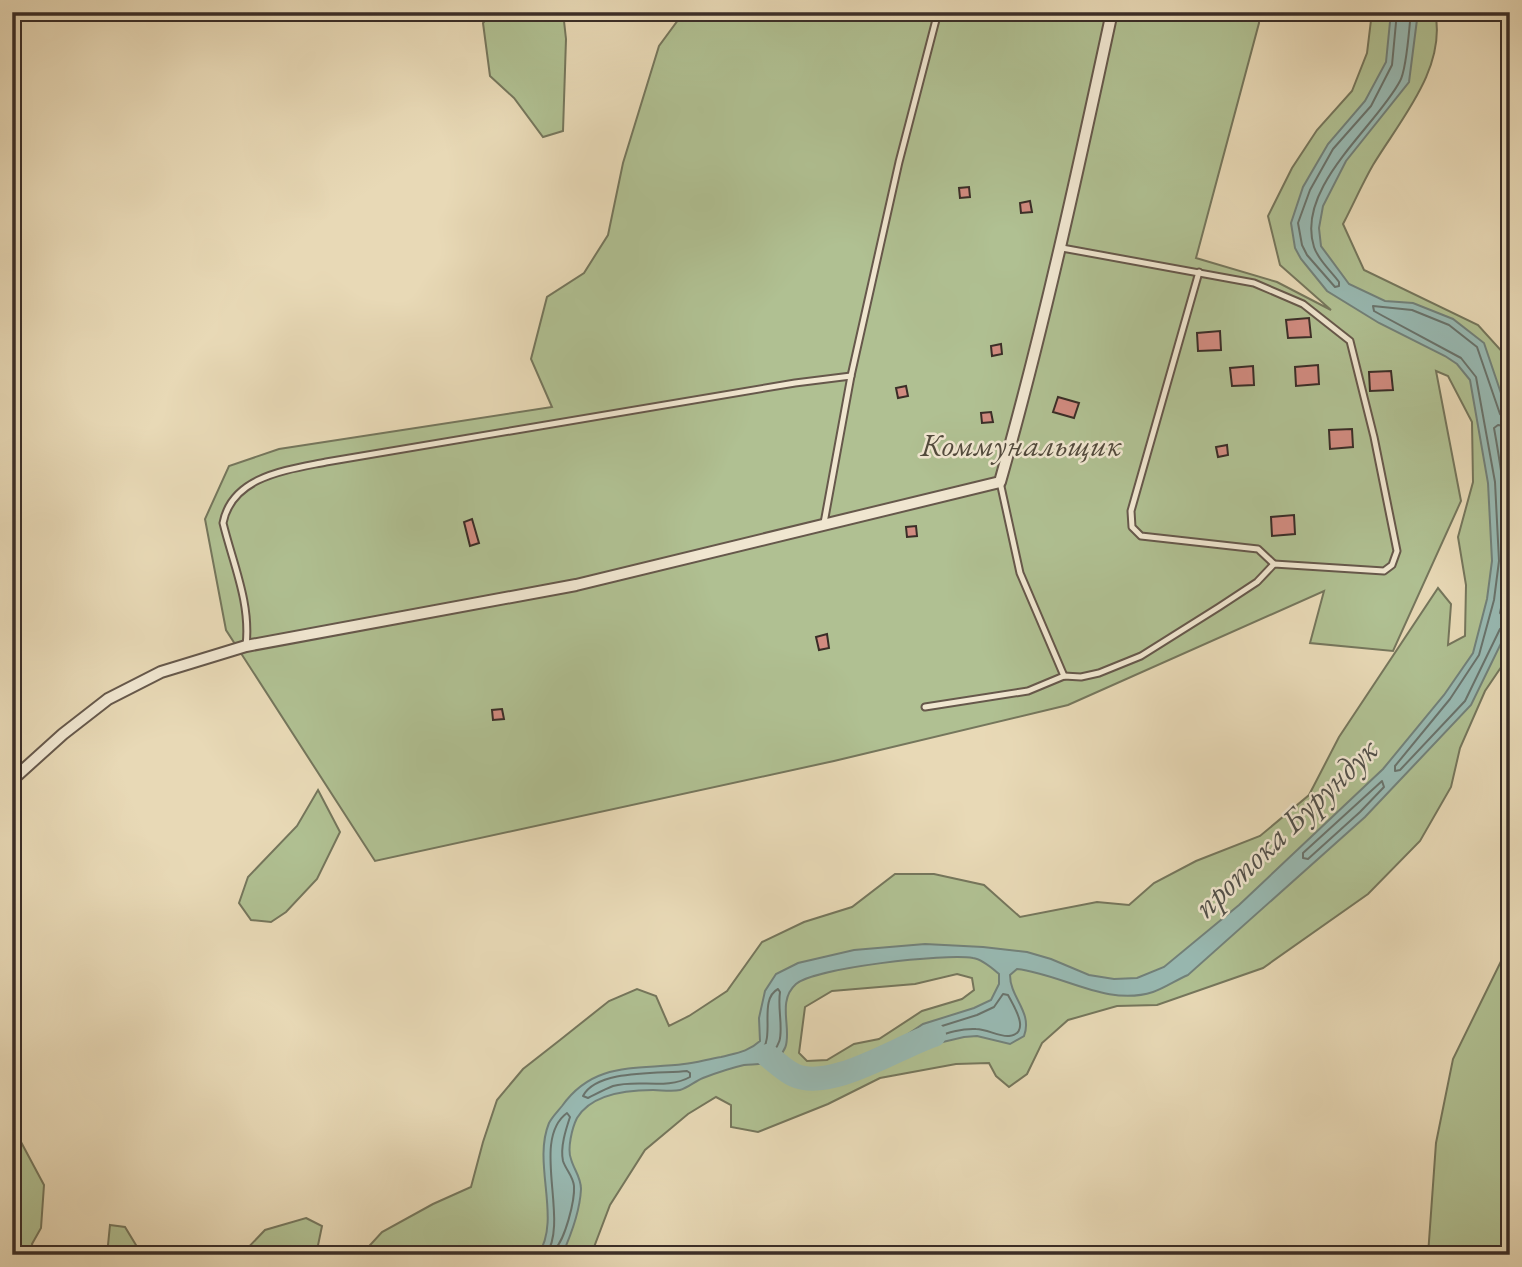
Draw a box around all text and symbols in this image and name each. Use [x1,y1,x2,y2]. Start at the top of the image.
park label: Коммунальщик [920,424,1122,466]
water label: протока Бурундук [1184,728,1387,927]

